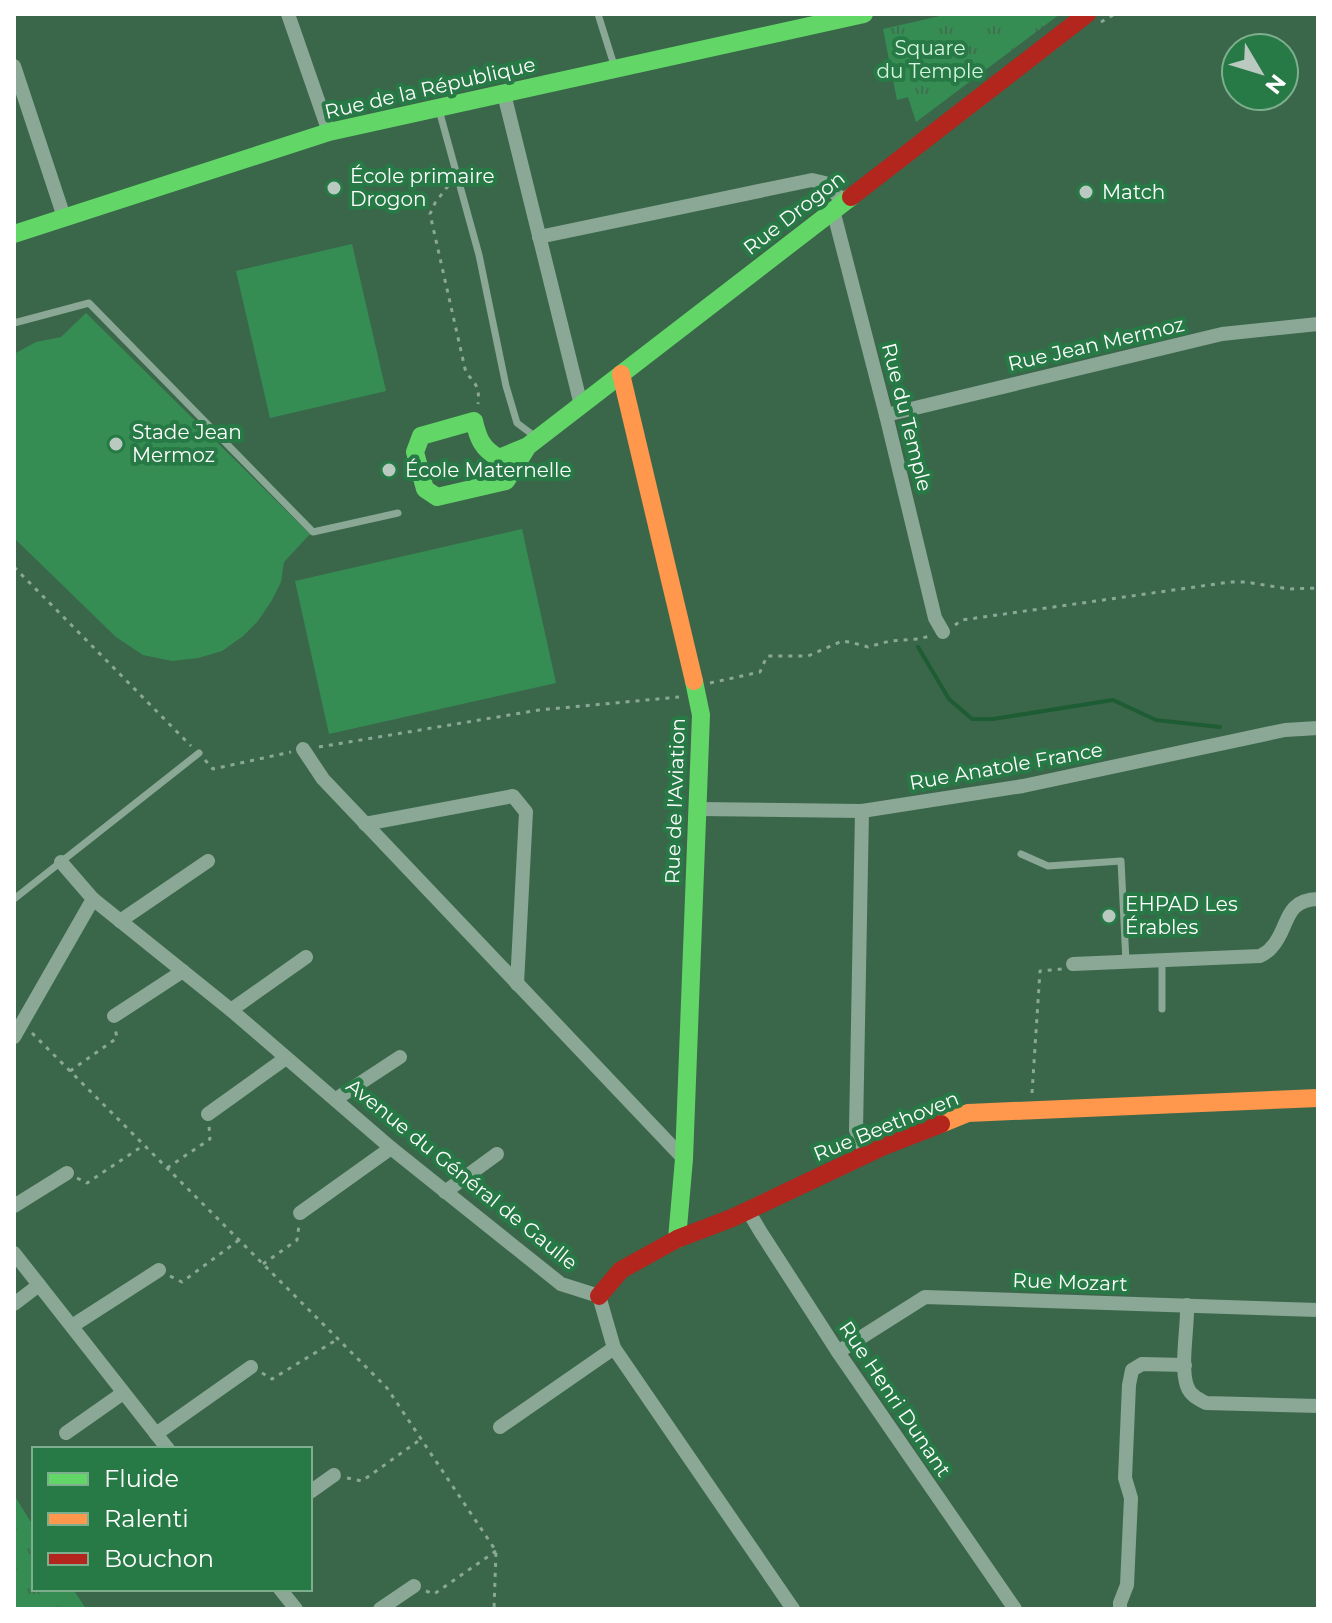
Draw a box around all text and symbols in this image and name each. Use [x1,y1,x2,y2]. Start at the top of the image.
north arrow [1220,32,1300,112]
park label: Square du Temple [877,36,983,83]
street label: Rue de la République [322,52,538,124]
text: N [1259,69,1291,99]
place label: École primaire Drogon [350,164,495,211]
street label: Rue Drogon [739,166,849,260]
marker: École primaire Drogon [325,179,343,197]
place label: Match [1102,180,1165,204]
marker: Match [1077,183,1095,201]
street label: Rue Jean Mermoz [1005,312,1187,376]
street label: Rue du Temple [877,340,937,494]
place label: Stade Jean Mermoz [132,420,242,467]
marker: Stade Jean Mermoz [107,435,125,453]
place label: École Maternelle [405,458,572,482]
marker: École Maternelle [380,461,398,479]
street label: Rue de l'Aviation [660,718,690,884]
street label: Rue Anatole France [907,737,1105,795]
place label: EHPAD Les Érables [1125,892,1238,939]
marker: EHPAD Les Érables [1100,907,1118,925]
street label: Avenue du Général de Gaulle [342,1073,582,1275]
street label: Rue Beethoven [810,1086,962,1166]
street label: Rue Mozart [1012,1268,1128,1296]
street label: Rue Henri Dunant [834,1317,956,1481]
legend [32,1447,312,1591]
text: Fluide [104,1464,179,1493]
text: Ralenti [104,1504,189,1533]
text: Bouchon [104,1544,214,1573]

